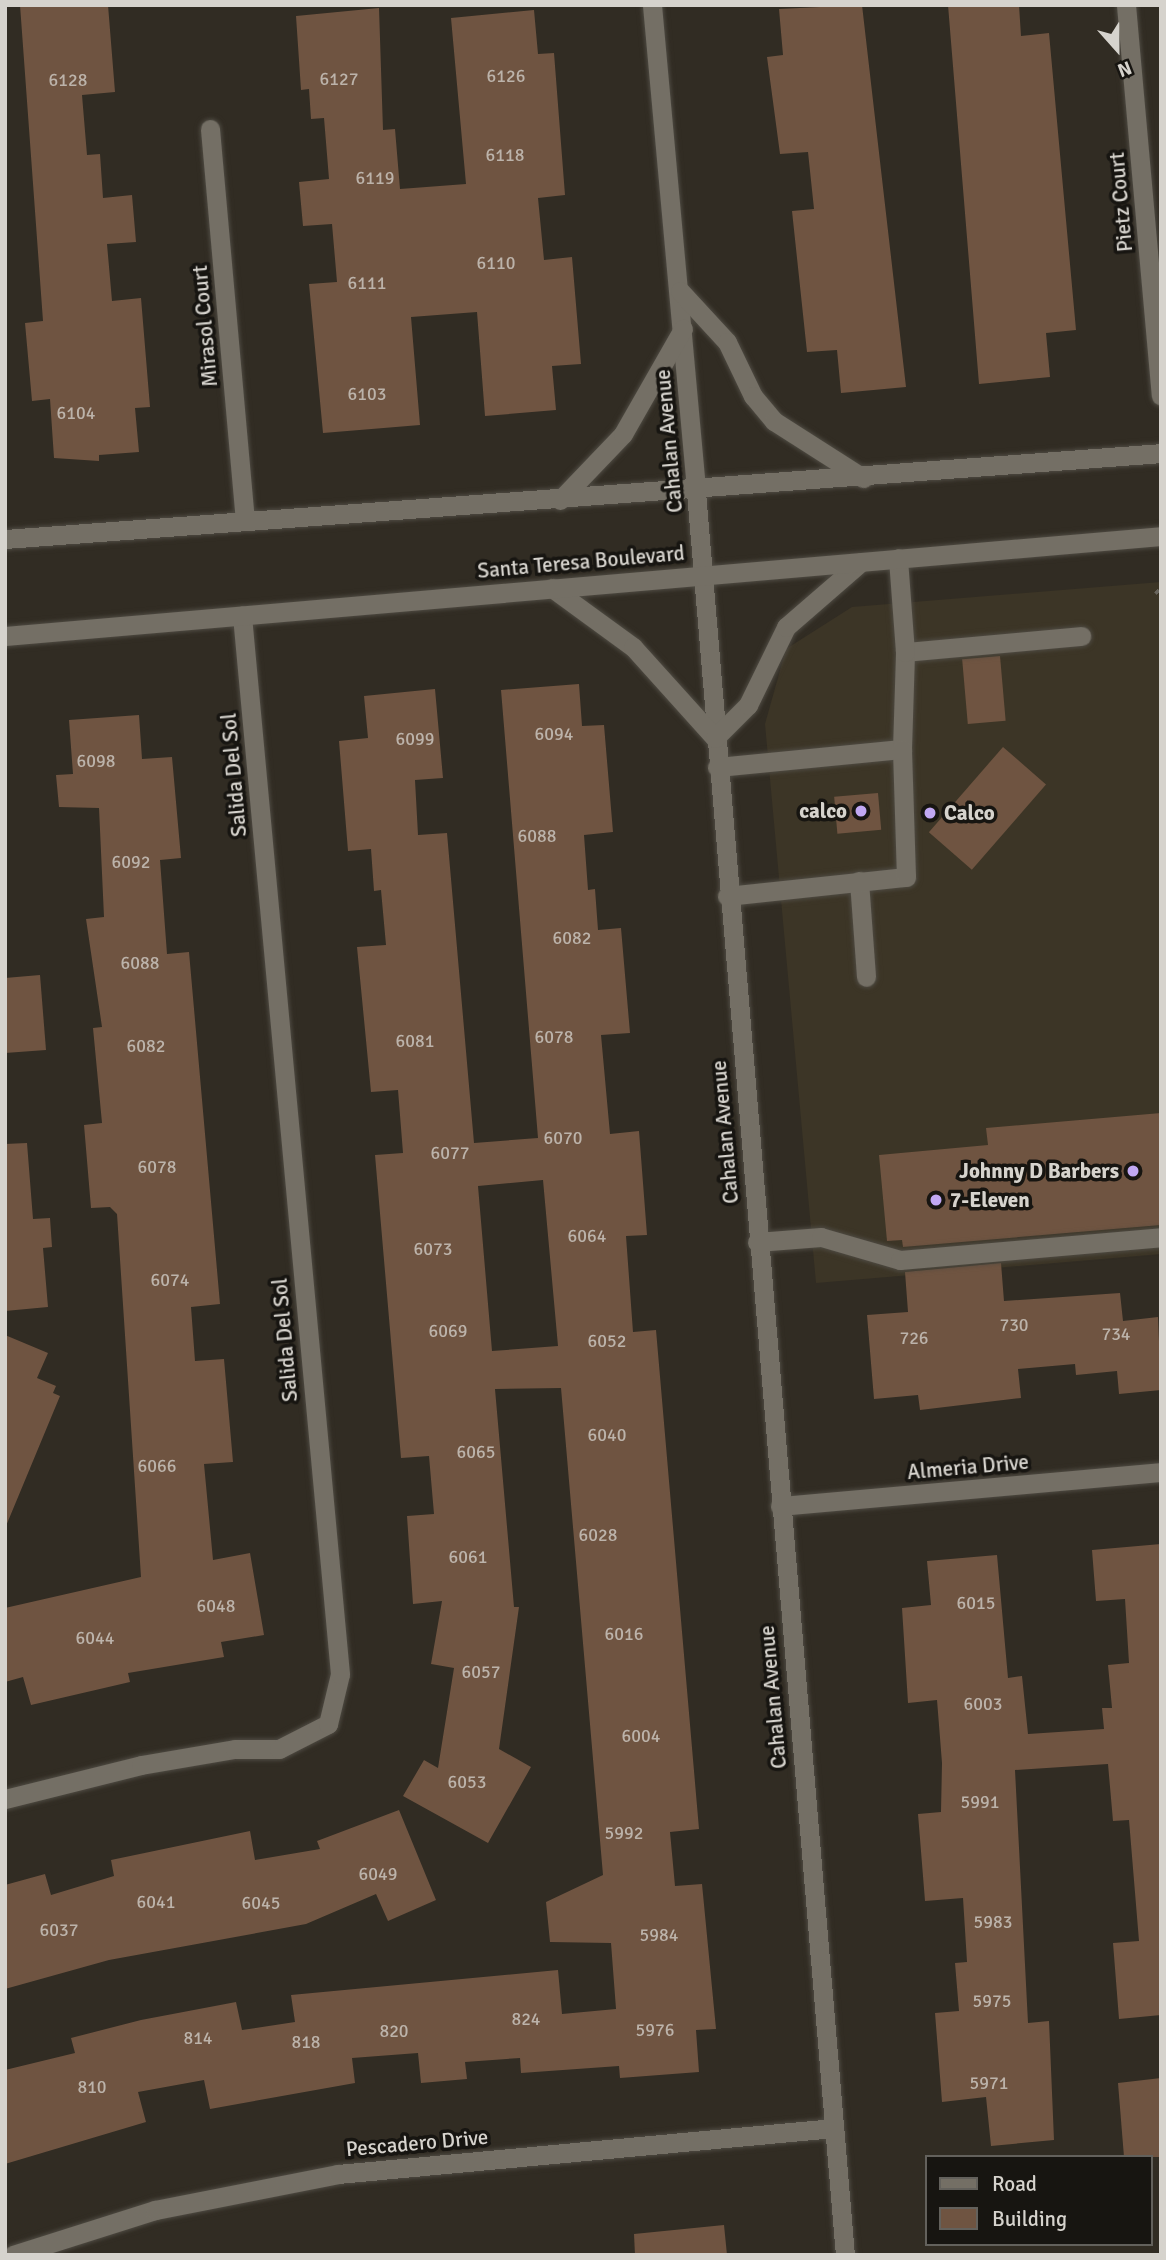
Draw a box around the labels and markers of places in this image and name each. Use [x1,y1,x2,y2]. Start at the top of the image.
place label: calco [799,798,847,824]
place label: Calco [944,800,995,826]
marker: calco [853,803,869,819]
marker: Calco [922,805,938,821]
place label: Johnny D Barbers [959,1158,1119,1184]
marker: Johnny D Barbers [1125,1163,1141,1179]
place label: 7-Eleven [950,1187,1030,1213]
marker: 7-Eleven [928,1192,944,1208]

